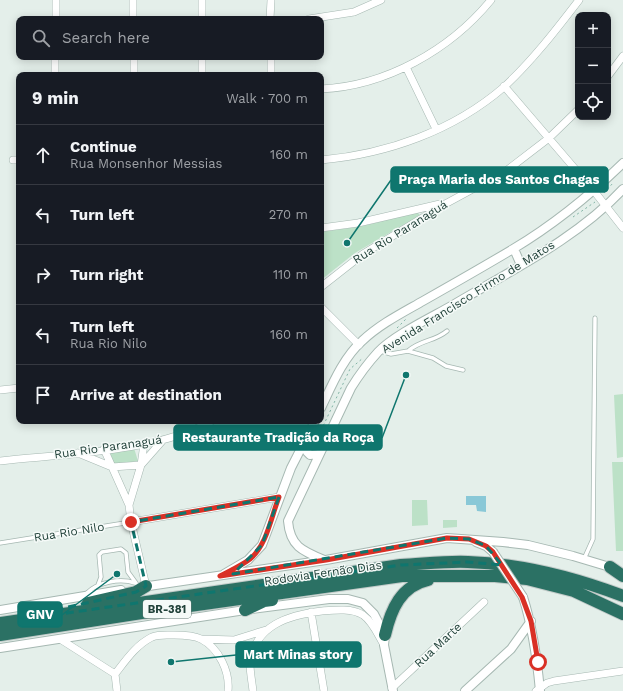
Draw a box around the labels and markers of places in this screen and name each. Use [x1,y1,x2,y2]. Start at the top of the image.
callout: Praça Maria dos Santos Chagas [391,167,608,192]
callout: Restaurante Tradição da Roça [174,425,382,450]
callout: GNV [18,602,62,627]
callout: Mart Minas story [236,642,361,667]

